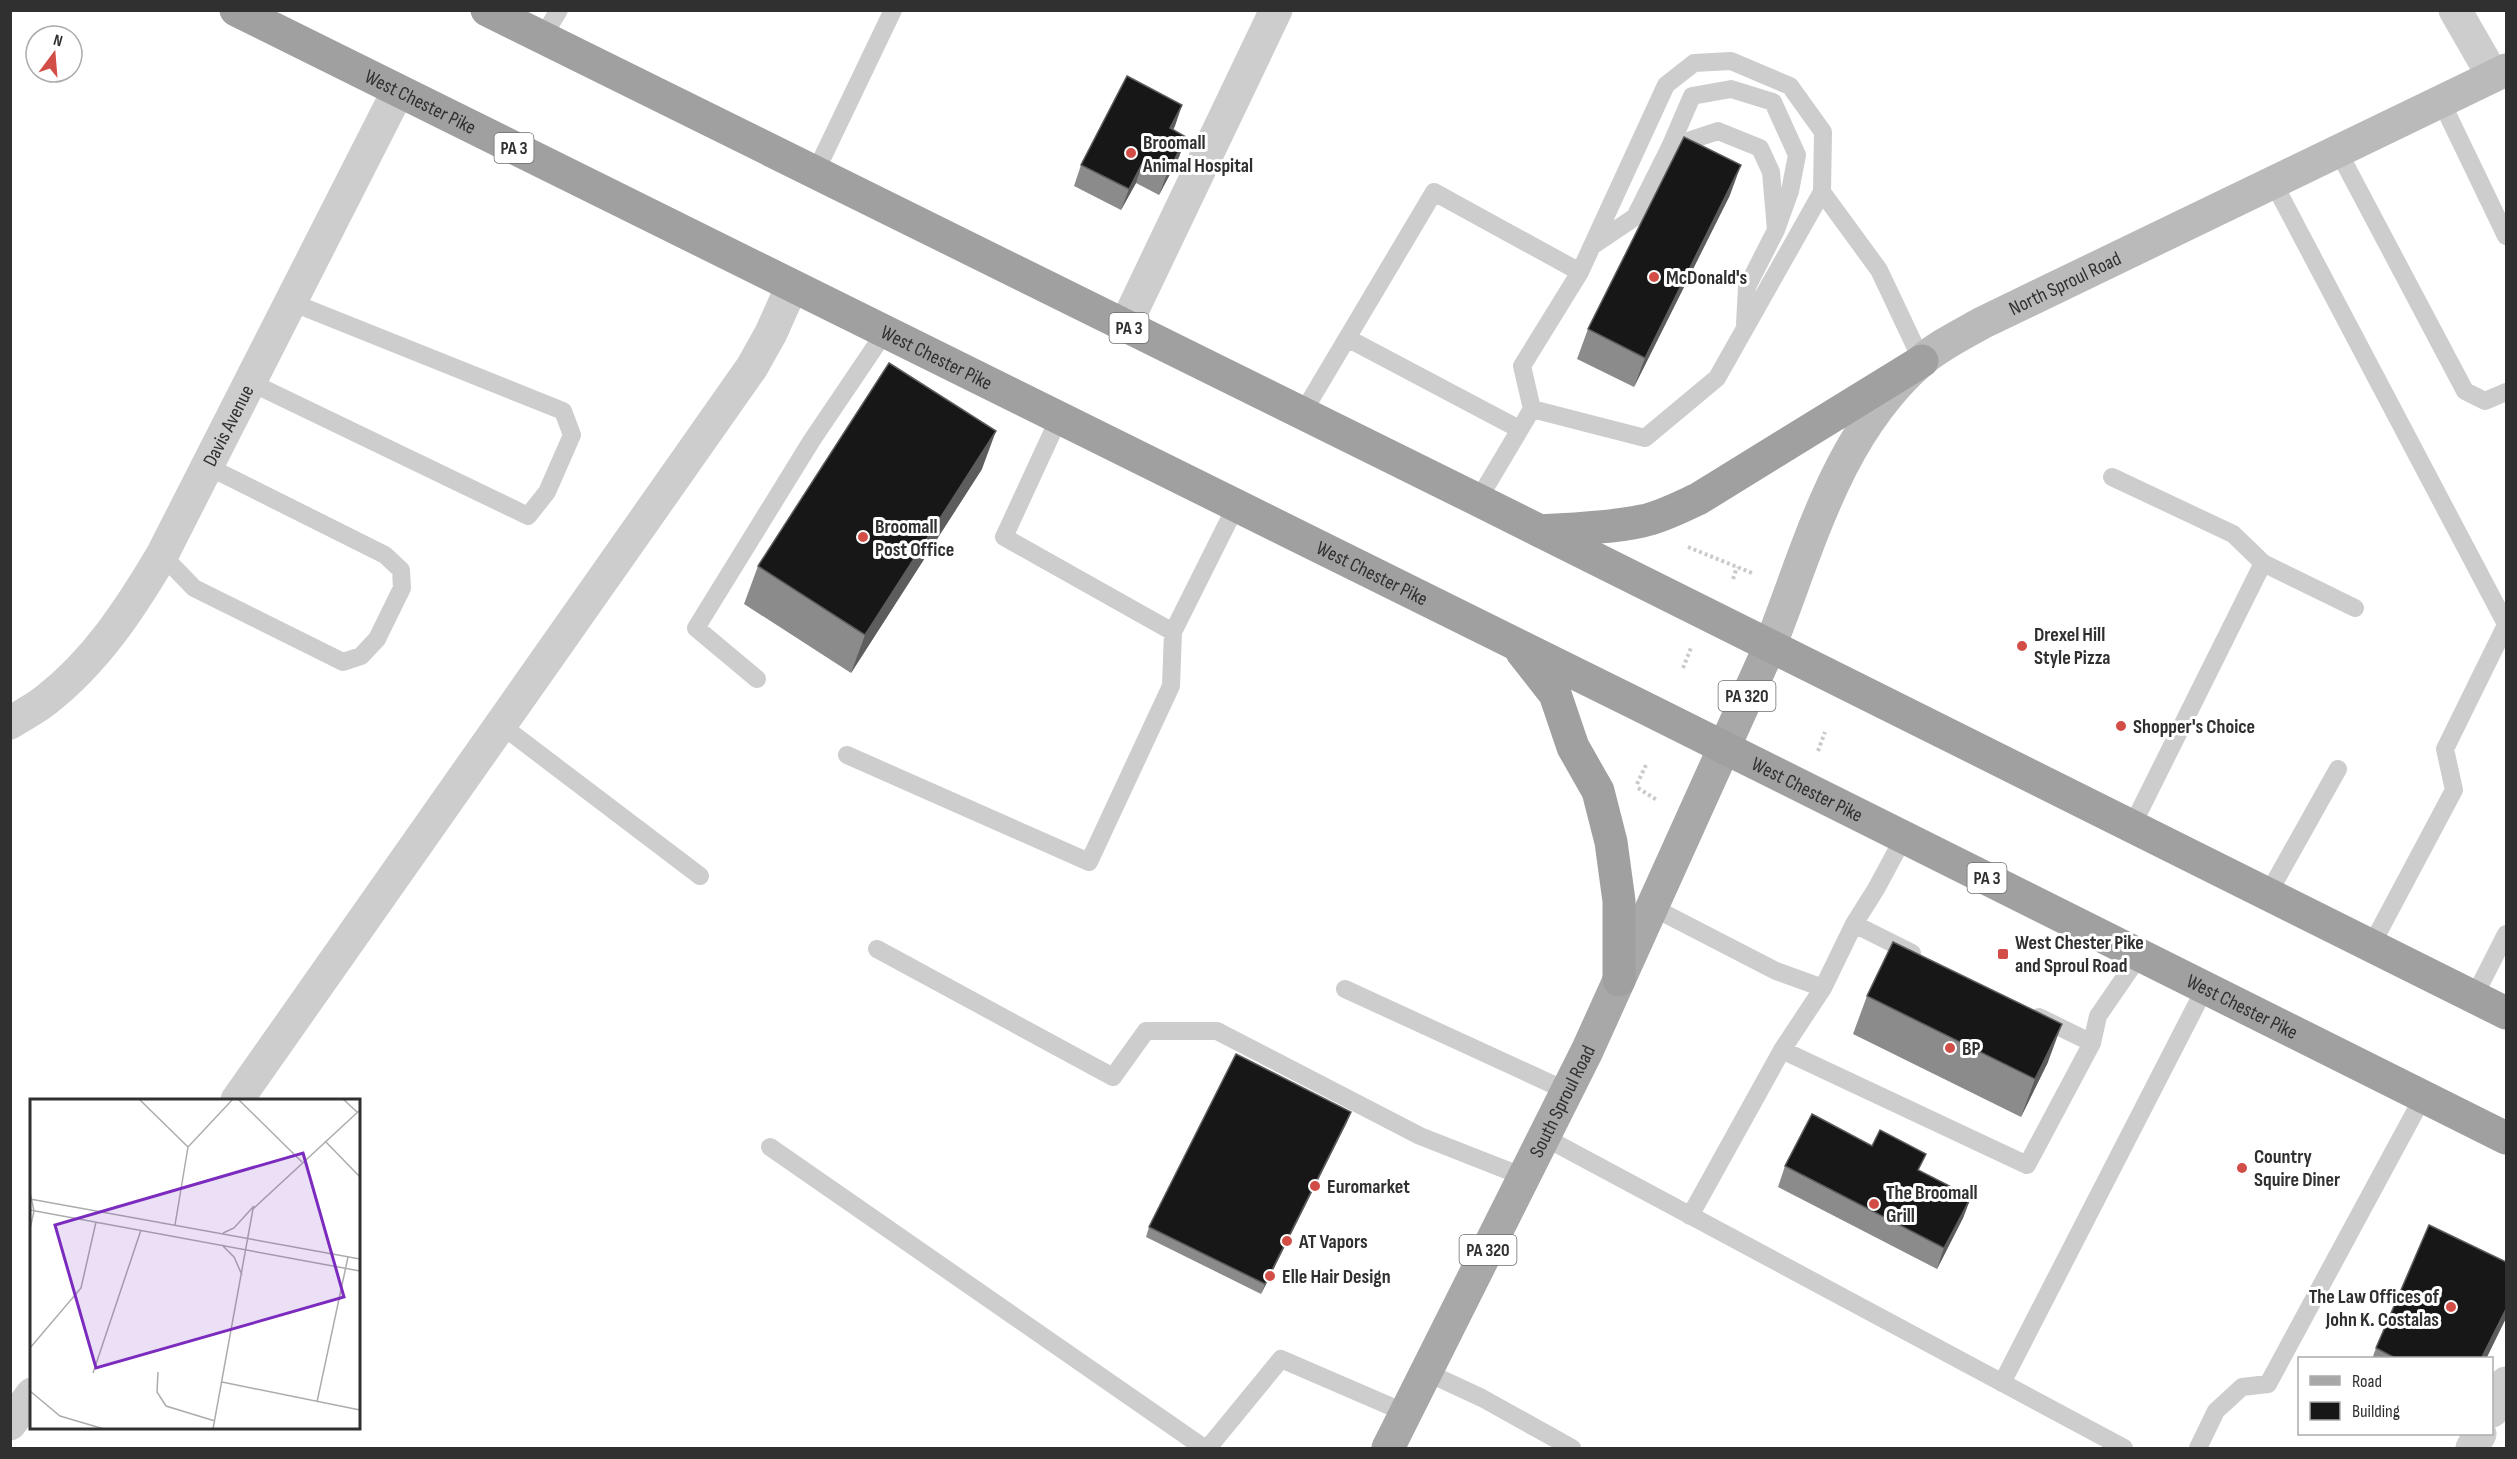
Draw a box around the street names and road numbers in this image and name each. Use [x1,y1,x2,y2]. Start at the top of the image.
street label: West Chester Pike [361,65,480,140]
road number: PA 3 [494,133,534,163]
street label: North Sproul Road [2005,247,2125,321]
road number: PA 3 [1110,313,1148,343]
street label: West Chester Pike [877,320,996,396]
street label: Davis Avenue [198,381,259,471]
street label: West Chester Pike [1312,536,1431,611]
road number: PA 320 [1718,681,1776,711]
street label: West Chester Pike [1747,752,1867,828]
road number: PA 3 [1968,863,2006,893]
street label: West Chester Pike [2182,969,2301,1045]
street label: South Sproul Road [1525,1042,1601,1162]
road number: PA 320 [1460,1235,1516,1265]

